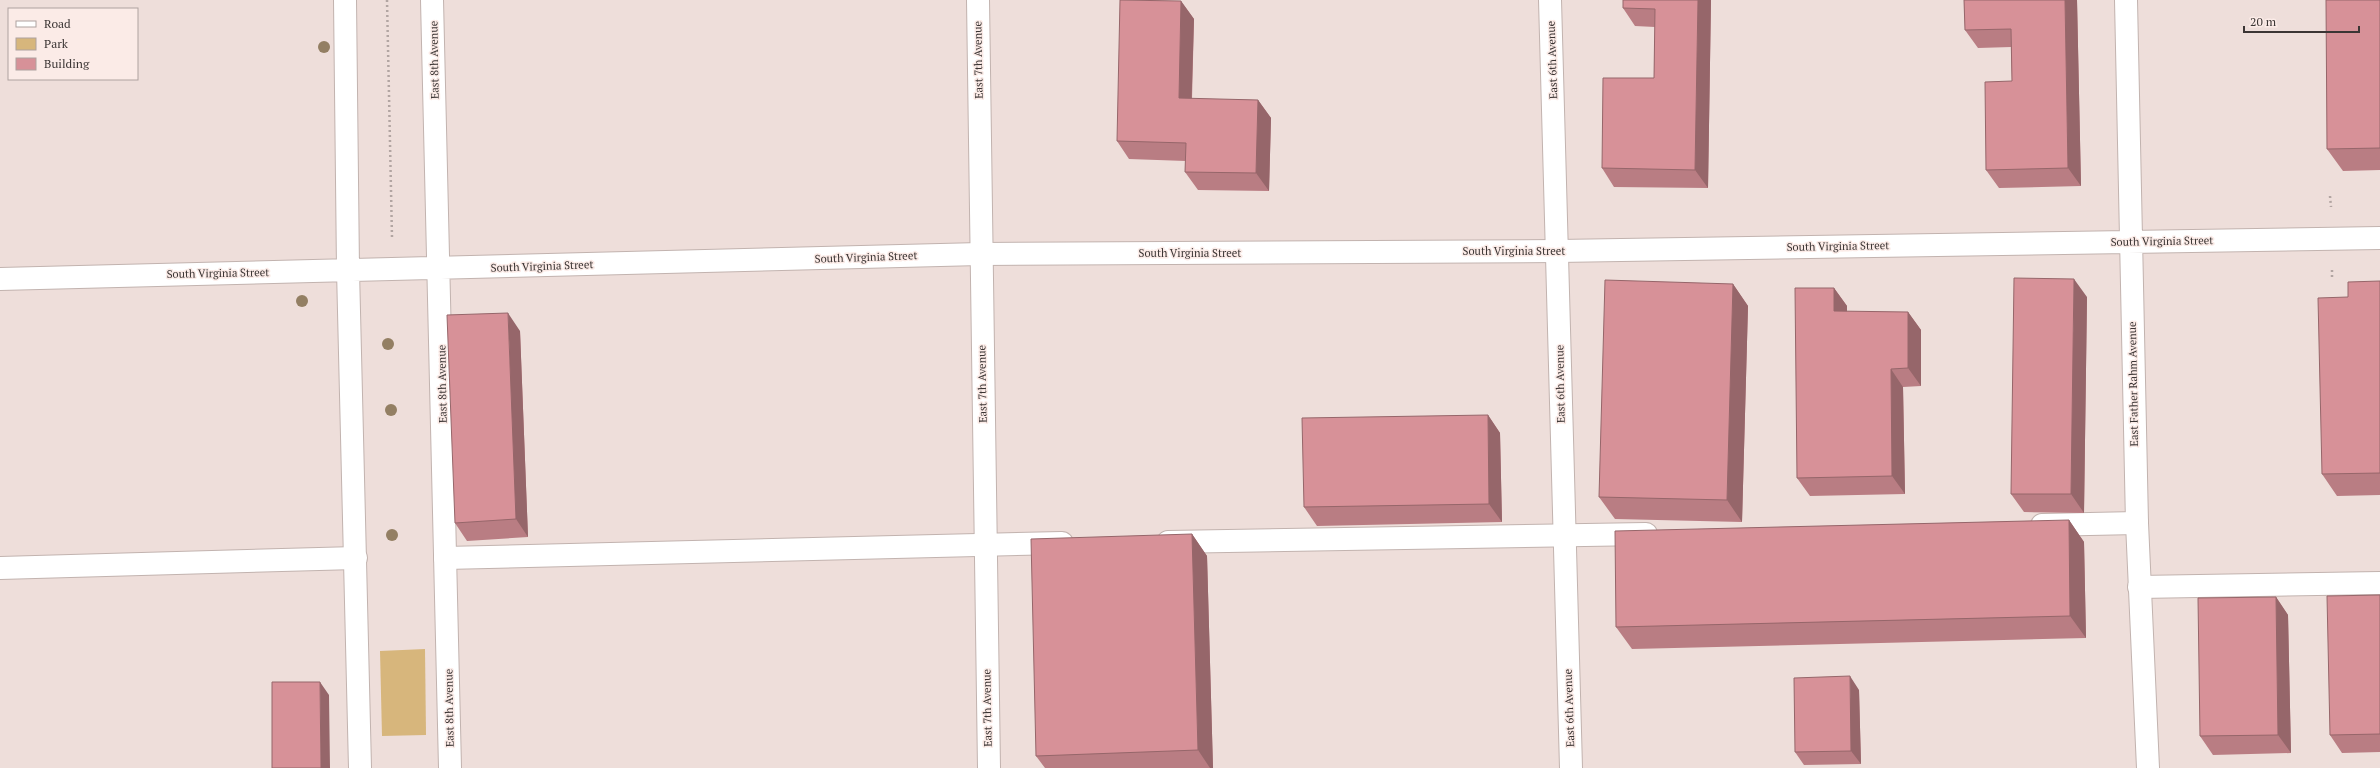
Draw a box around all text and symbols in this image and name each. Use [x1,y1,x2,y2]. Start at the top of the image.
legend [8,8,138,80]
scale bar [2244,8,2359,34]
text: 20 m [2250,14,2277,29]
text: Road [44,16,71,31]
street label: East 8th Avenue [426,20,442,99]
street label: East 7th Avenue [970,20,986,99]
street label: East 6th Avenue [1544,20,1560,99]
text: Park [44,36,69,51]
text: Building [44,56,90,71]
street label: South Virginia Street [2111,233,2213,249]
street label: South Virginia Street [1787,238,1889,254]
street label: South Virginia Street [1463,244,1565,258]
street label: South Virginia Street [1139,246,1241,260]
street label: South Virginia Street [814,248,918,266]
street label: South Virginia Street [490,257,594,275]
street label: South Virginia Street [167,265,269,281]
street label: East Father Rahm Avenue [2125,321,2141,447]
street label: East 8th Avenue [434,344,450,423]
street label: East 7th Avenue [974,344,990,423]
street label: East 6th Avenue [1552,344,1568,423]
street label: East 8th Avenue [441,668,457,747]
street label: East 7th Avenue [979,668,995,747]
street label: East 6th Avenue [1561,668,1577,747]

